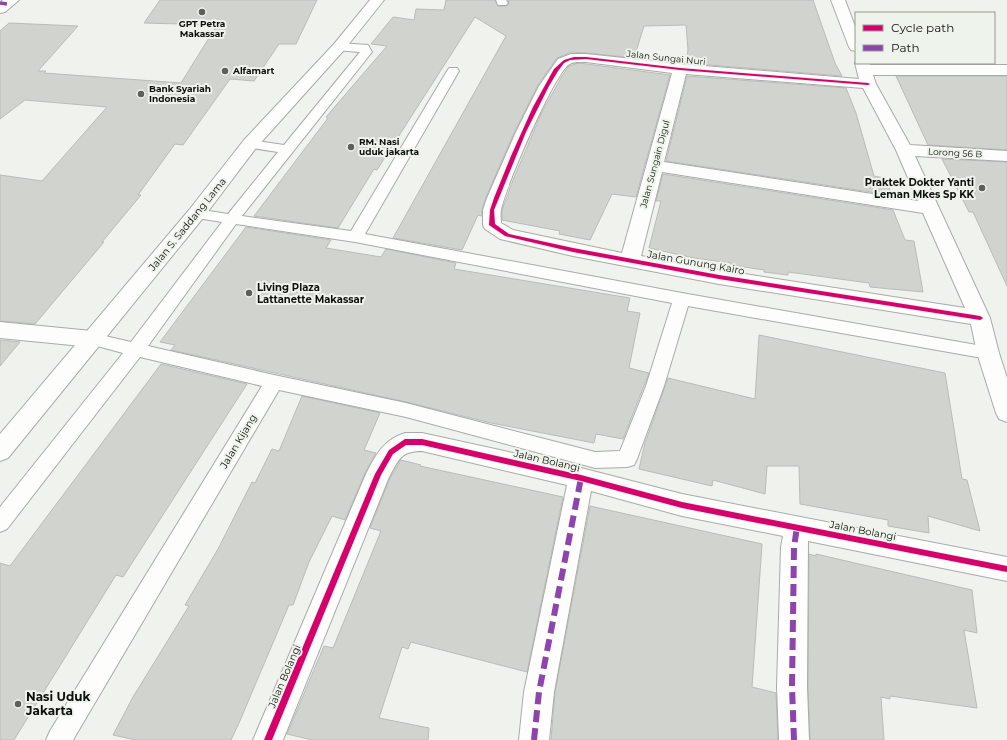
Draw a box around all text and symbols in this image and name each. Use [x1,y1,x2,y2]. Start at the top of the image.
marker: GPT Petra Makassar [197,7,207,17]
legend [855,12,995,64]
place label: GPT Petra Makassar [179,18,225,39]
text: Cycle path [891,20,954,35]
text: Path [891,40,920,55]
street label: Jalan Sungai Nuri [625,48,706,67]
place label: Alfamart [232,65,275,76]
marker: Alfamart [220,66,230,76]
place label: Bank Syariah Indonesia [149,83,211,104]
marker: Bank Syariah Indonesia [136,89,146,99]
street label: Jalan Sungain Digul [637,119,672,210]
place label: RM. Nasi uduk jakarta [359,136,419,157]
marker: RM. Nasi uduk jakarta [346,142,356,152]
street label: Lorong 56 B [928,146,983,159]
street label: Jalan S. Saddang Lama [145,175,229,274]
place label: Praktek Dokter Yanti Leman Mkes Sp KK [865,176,975,201]
marker: Praktek Dokter Yanti Leman Mkes Sp KK [977,183,987,193]
street label: Jalan Gunung Kairo [645,247,746,277]
place label: Living Plaza Lattanette Makassar [257,281,365,306]
marker: Living Plaza Lattanette Makassar [244,288,254,298]
street label: Jalan Kijang [217,412,260,472]
street label: Jalan Bolangi [512,446,581,474]
street label: Jalan Bolangi [828,517,897,543]
street label: Jalan Bolangi [265,643,304,711]
place label: Nasi Uduk Jakarta [25,689,90,718]
marker: Nasi Uduk Jakarta [13,699,23,709]

